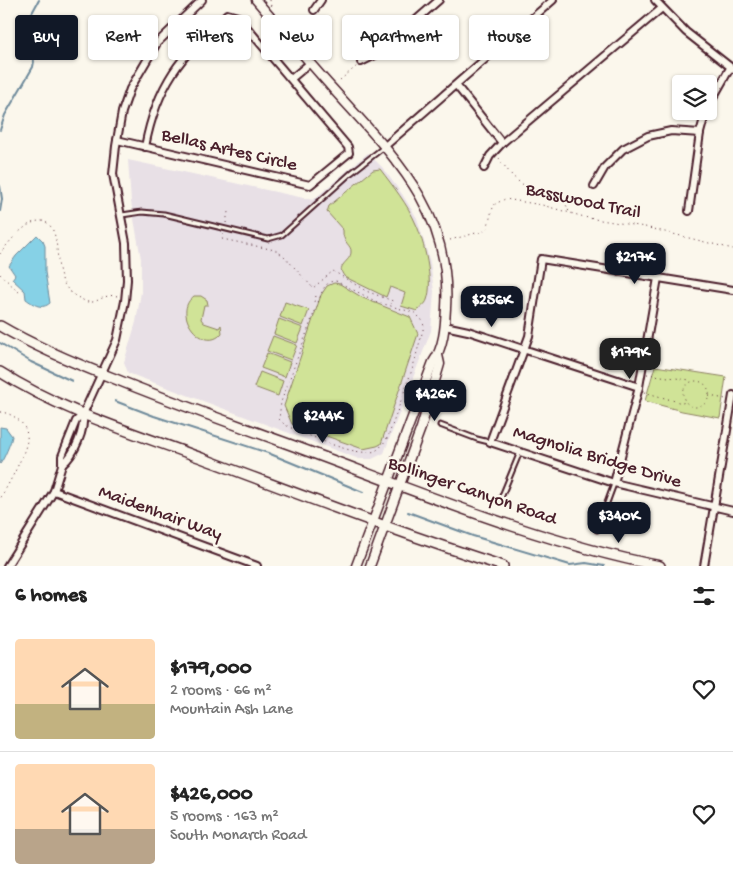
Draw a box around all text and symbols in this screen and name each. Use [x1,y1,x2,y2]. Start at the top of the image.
chip: Buy [15,15,78,60]
chip: Rent [88,15,158,60]
chip: Filters [168,15,251,60]
chip: New [261,15,332,60]
chip: Apartment [342,15,459,60]
chip: House [469,15,549,60]
map controls [672,75,717,120]
button: layers [672,75,717,120]
street label: Bellas Artes Circle [158,124,299,178]
street label: Basswood Trail [522,178,643,225]
pin: $217K [600,242,670,285]
text: $217K [616,249,654,268]
pin: $256K [457,286,527,328]
text: $256K [472,292,512,311]
pin: $179K [595,338,665,380]
text: $179K [611,344,649,363]
pin: $426K [400,380,470,422]
text: $426K [415,386,455,405]
pin: $244K [288,402,358,444]
text: $244K [304,408,342,427]
street label: Magnolia Bridge Drive [510,421,684,495]
street label: Bollinger Canyon Road [384,452,561,532]
street label: Maidenhair Way [95,481,226,547]
pin: $340K [584,502,654,544]
text: $340K [599,508,639,527]
icon: filters [690,582,718,610]
text: 6 homes [15,584,86,609]
text: $179,000 [170,657,252,682]
icon: home [55,659,115,719]
icon: heart [690,675,718,703]
text: 2 rooms · 66 m² [170,682,271,701]
text: Mountain Ash Lane [170,701,293,720]
text: $426,000 [170,783,253,808]
icon: home [55,784,115,844]
icon: heart [690,800,718,828]
text: 5 rooms · 163 m² [170,808,279,827]
text: South Monarch Road [170,827,306,846]

